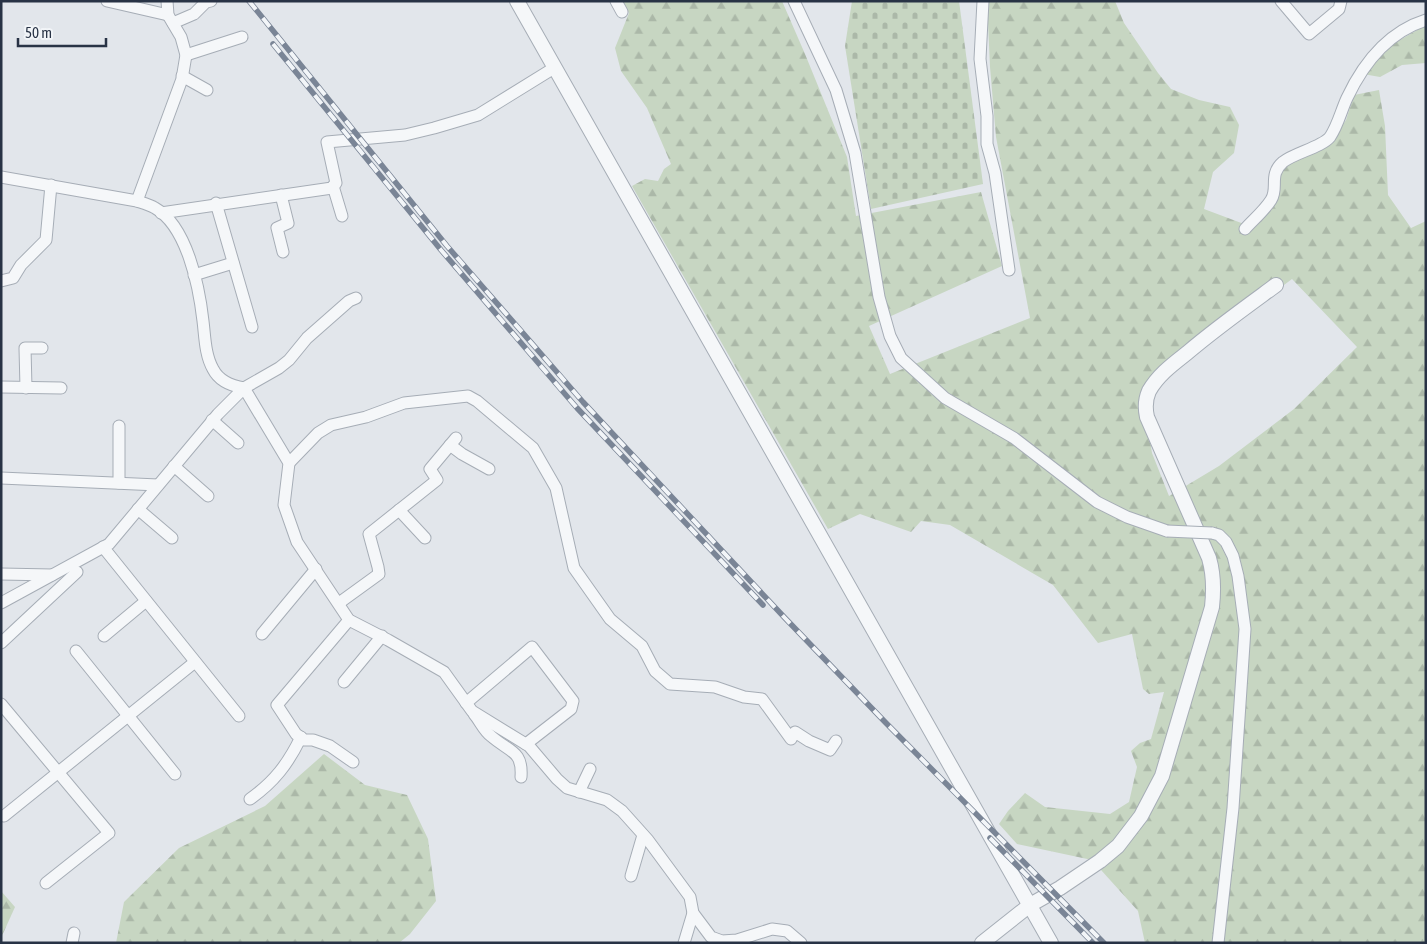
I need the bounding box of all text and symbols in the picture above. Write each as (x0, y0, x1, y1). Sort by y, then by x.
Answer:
scale bar (18, 15, 105, 47)
text: 50 m (25, 24, 52, 41)

